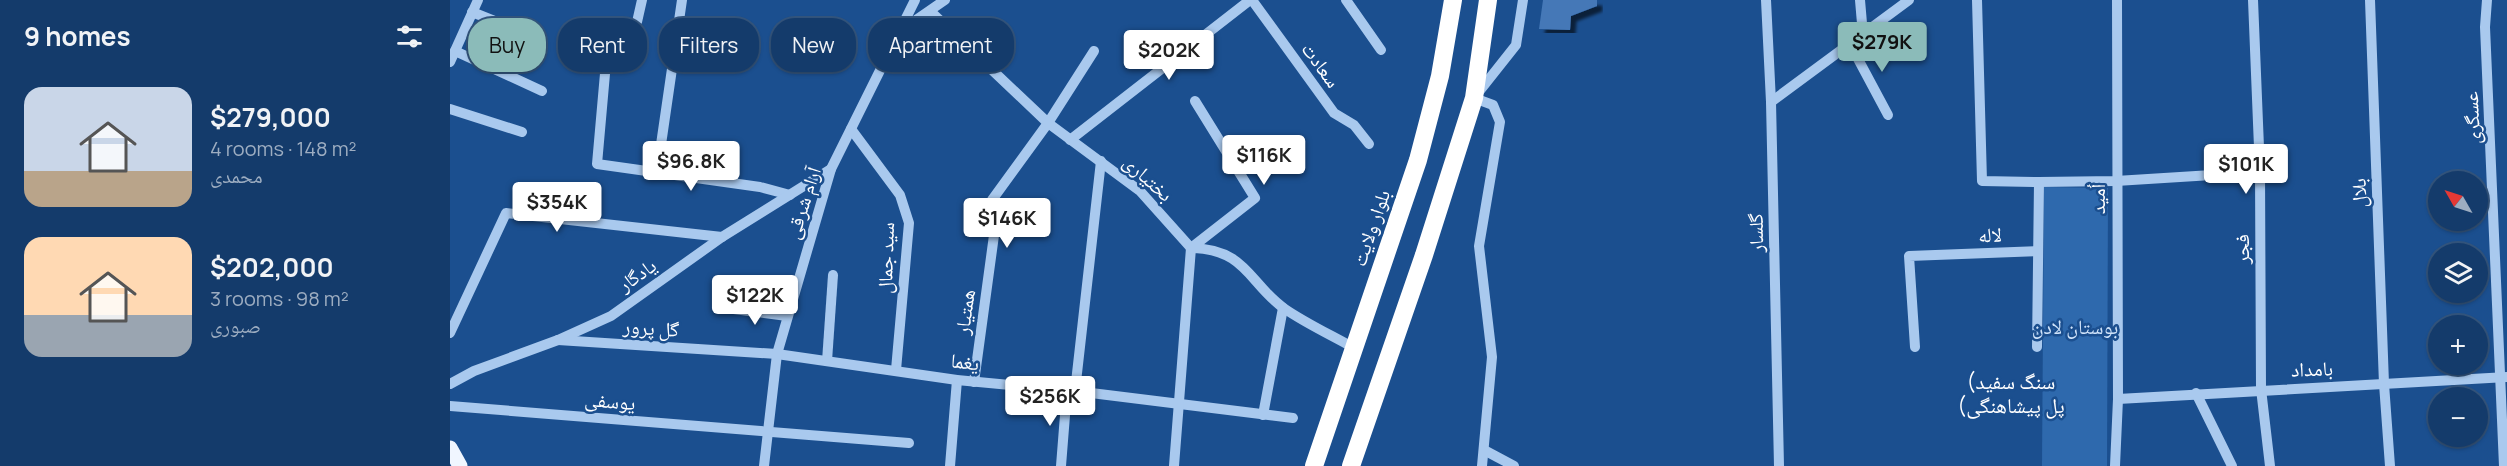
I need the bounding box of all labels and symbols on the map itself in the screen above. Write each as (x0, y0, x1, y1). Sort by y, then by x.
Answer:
pin: $279K (1840, 22, 1924, 73)
pin: $202K (1127, 30, 1211, 81)
street label: سعادت (1296, 36, 1347, 93)
street label: عسگری (2457, 91, 2486, 145)
pin: $116K (1222, 135, 1306, 186)
pin: $96.8K (642, 141, 740, 192)
pin: $101K (2204, 144, 2288, 195)
street label: بختیاری (1118, 148, 1179, 207)
street label: آرام شرقی (778, 162, 828, 243)
north arrow (2428, 171, 2488, 231)
street label: بلال (2344, 178, 2373, 208)
pin: $354K (515, 182, 599, 233)
street label: اُمید (2084, 184, 2111, 214)
street label: بلوار ولایت (1345, 186, 1396, 270)
pin: $146K (965, 198, 1049, 249)
street label: گلسار (1742, 213, 1769, 254)
street label: لاله (1978, 221, 2002, 248)
street label: سید جمال (871, 222, 900, 294)
street label: فجر (2228, 234, 2255, 265)
street label: یادگار (611, 252, 661, 298)
pin: $122K (713, 275, 797, 326)
street label: همتیار (948, 287, 981, 337)
street label: گل پرور (621, 312, 680, 343)
park label: بوستان لادن (2032, 313, 2118, 340)
street label: یغما (949, 346, 981, 377)
street label: بامداد (2290, 354, 2334, 383)
district label: (سنگ سفید (پل پیشاهنگی (1957, 367, 2065, 419)
pin: $256K (1008, 376, 1092, 427)
street label: یوسفی (584, 385, 637, 416)

